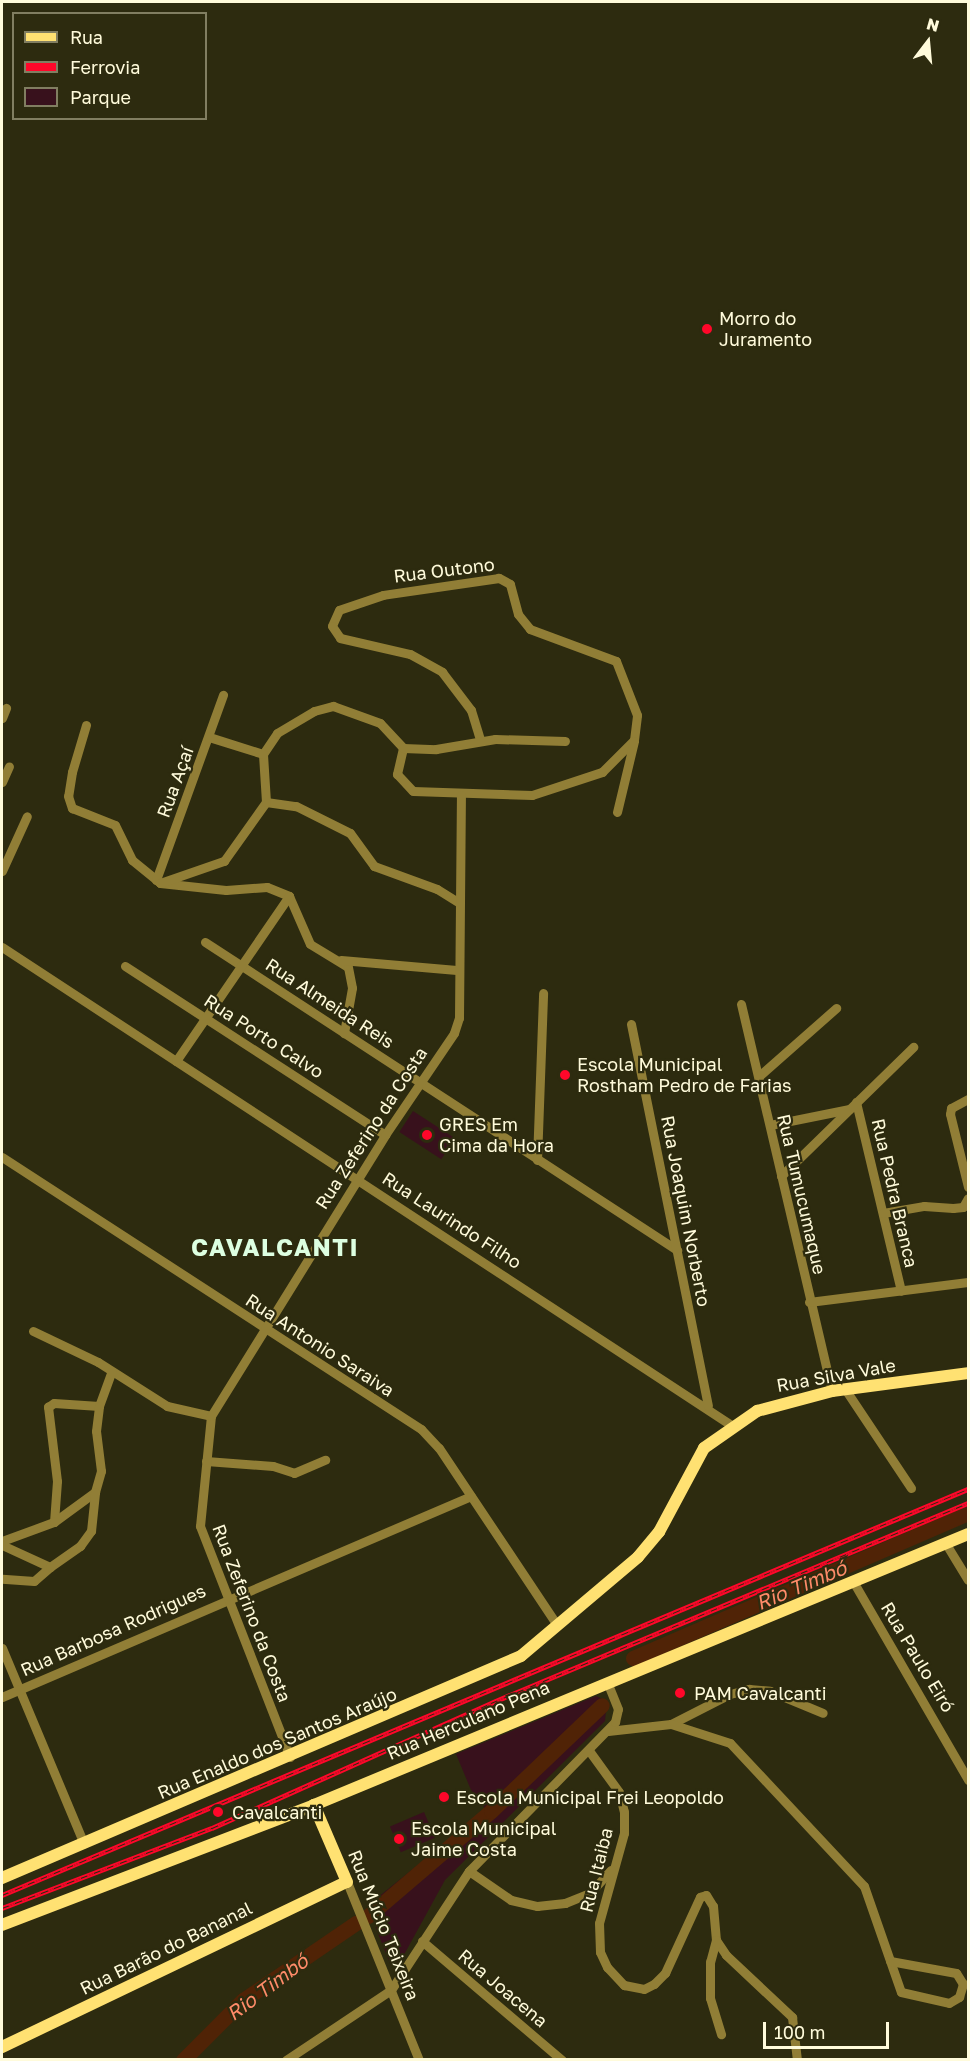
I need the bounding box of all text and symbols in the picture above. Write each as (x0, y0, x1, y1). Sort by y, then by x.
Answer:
legend (12, 12, 207, 120)
north arrow (898, 12, 958, 72)
text: N (924, 13, 942, 36)
text: Rua (70, 26, 103, 48)
text: Ferrovia (70, 56, 140, 78)
text: Parque (70, 86, 131, 108)
place label: Morro do Juramento (719, 308, 812, 350)
marker: Morro do Juramento (700, 322, 714, 336)
street label: Rua Outono (392, 553, 496, 587)
street label: Rua Açaí (152, 743, 198, 821)
street label: Rua Almeida Reis (262, 953, 398, 1053)
street label: Rua Porto Calvo (200, 989, 328, 1083)
street label: Rua Zeferino da Costa (311, 1043, 431, 1213)
place label: Escola Municipal Rostham Pedro de Farias (577, 1054, 792, 1096)
marker: Escola Municipal Rostham Pedro de Farias (558, 1068, 572, 1082)
street label: Rua Tumucumaque (773, 1112, 831, 1276)
place label: GRES Em Cima da Hora (439, 1114, 554, 1156)
street label: Rua Joaquim Norberto (657, 1114, 715, 1308)
street label: Rua Pedra Branca (867, 1116, 923, 1270)
marker: GRES Em Cima da Hora (420, 1128, 434, 1142)
street label: Rua Laurindo Filho (378, 1167, 526, 1273)
district label: CAVALCANTI (191, 1233, 359, 1261)
street label: Rua Antonio Saraiva (242, 1289, 398, 1401)
street label: Rua Silva Vale (775, 1354, 897, 1396)
street label: Rua Zeferino da Costa (208, 1521, 296, 1705)
water label: Rio Timbó (752, 1555, 850, 1615)
street label: Rua Barbosa Rodrigues (17, 1579, 209, 1681)
street label: Rua Paulo Eiró (877, 1598, 959, 1716)
street label: Rua Herculano Pena (383, 1676, 553, 1764)
place label: PAM Cavalcanti (694, 1682, 827, 1704)
street label: Rua Enaldo dos Santos Araújo (154, 1683, 400, 1803)
marker: PAM Cavalcanti (671, 1684, 689, 1702)
place label: Escola Municipal Frei Leopoldo (456, 1786, 724, 1808)
marker: Escola Municipal Frei Leopoldo (437, 1790, 451, 1804)
place label: Cavalcanti (232, 1801, 322, 1823)
marker: Cavalcanti (209, 1803, 227, 1821)
place label: Escola Municipal Jaime Costa (411, 1818, 556, 1860)
street label: Rua Itaiba (575, 1825, 617, 1915)
marker: Escola Municipal Jaime Costa (392, 1832, 406, 1846)
street label: Rua Múcio Teixeira (344, 1847, 424, 2003)
street label: Rua Barão do Bananal (76, 1897, 256, 1999)
street label: Rua Joacena (454, 1944, 552, 2032)
water label: Rio Timbó (222, 1949, 312, 2025)
scale bar (766, 2010, 892, 2048)
text: 100 m (774, 2021, 825, 2043)

